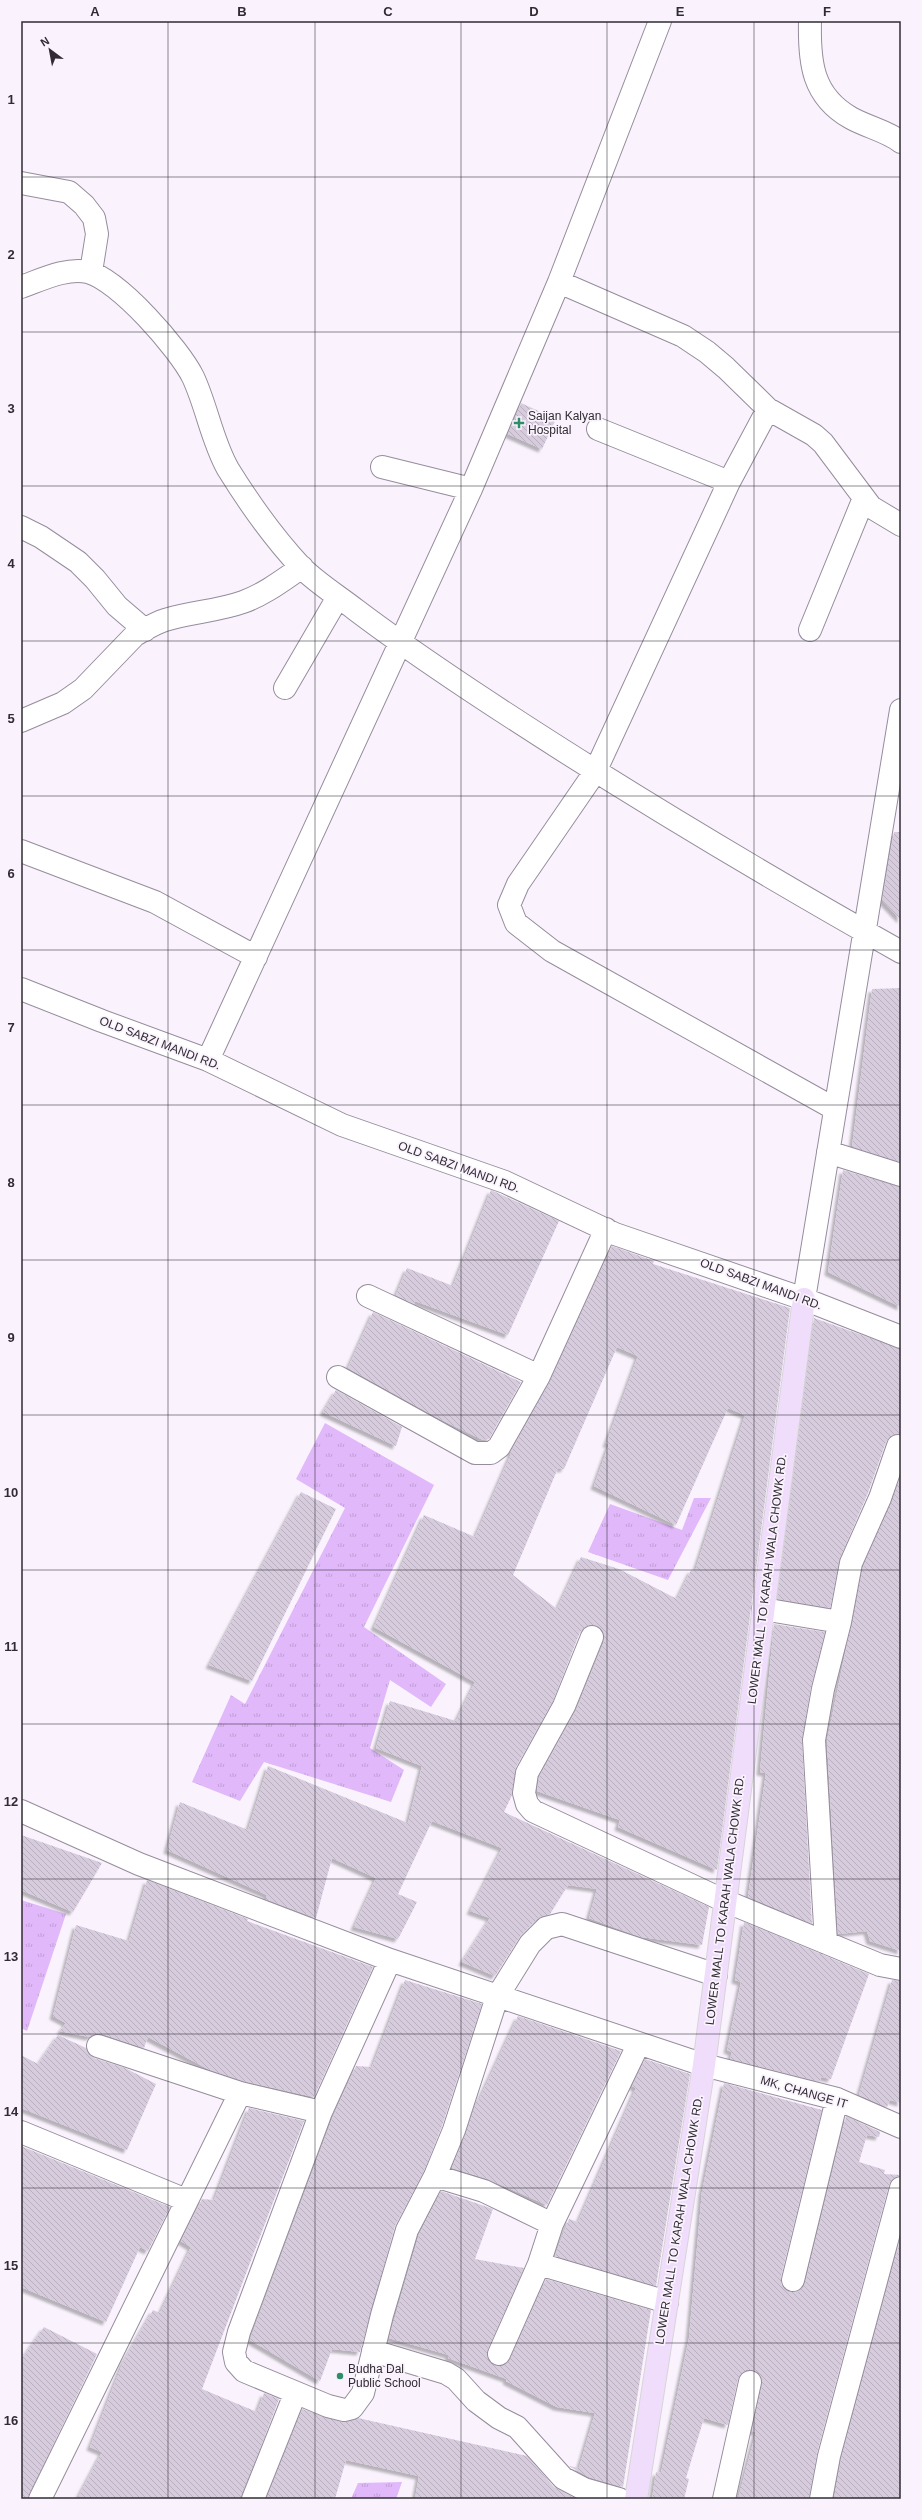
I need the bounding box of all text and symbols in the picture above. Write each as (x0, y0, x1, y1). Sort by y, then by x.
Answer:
text: A (90, 4, 100, 19)
text: B (237, 4, 247, 19)
text: C (383, 4, 393, 19)
text: D (529, 4, 539, 19)
text: E (676, 4, 685, 19)
text: F (823, 4, 831, 19)
north arrow (30, 30, 70, 70)
text: N (38, 34, 51, 49)
text: 1 (7, 92, 15, 107)
text: 2 (7, 247, 15, 262)
text: 3 (7, 401, 15, 416)
place label: Saijan Kalyan Hospital (528, 409, 601, 437)
marker: Saijan Kalyan Hospital (513, 417, 525, 429)
text: 4 (7, 556, 15, 571)
text: 5 (7, 711, 15, 726)
text: 6 (7, 866, 15, 881)
street label: OLD SABZI MANDI RD. (97, 1013, 223, 1073)
text: 7 (7, 1020, 15, 1035)
street label: OLD SABZI MANDI RD. (396, 1138, 522, 1196)
text: 8 (7, 1175, 15, 1190)
street label: OLD SABZI MANDI RD. (698, 1255, 824, 1313)
text: 9 (7, 1330, 15, 1345)
street label: LOWER MALL TO KARAH WALA CHOWK RD. (745, 1453, 789, 1705)
text: 10 (4, 1485, 18, 1500)
text: 11 (4, 1639, 18, 1654)
street label: LOWER MALL TO KARAH WALA CHOWK RD. (703, 1774, 747, 2026)
text: 12 (4, 1794, 18, 1809)
text: 13 (4, 1949, 18, 1964)
street label: MK, CHANGE IT (759, 2073, 850, 2111)
street label: LOWER MALL TO KARAH WALA CHOWK RD. (652, 2094, 706, 2346)
text: 14 (4, 2104, 19, 2119)
text: 15 (4, 2258, 18, 2273)
place label: Budha Dal Public School (348, 2362, 421, 2390)
marker: Budha Dal Public School (335, 2371, 345, 2381)
text: 16 (4, 2413, 18, 2428)

